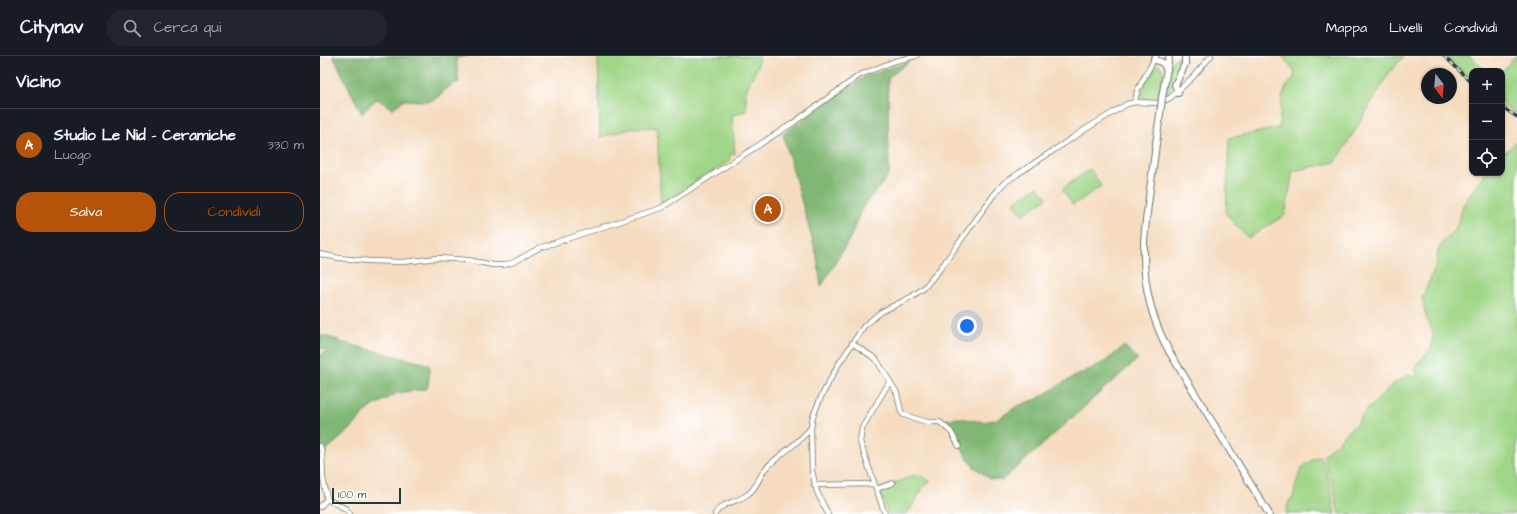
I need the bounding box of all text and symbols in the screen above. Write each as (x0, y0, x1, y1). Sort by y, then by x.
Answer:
search box (107, 10, 387, 46)
text: Citynav (20, 14, 83, 41)
icon: search (121, 17, 143, 39)
text: Cerca qui (153, 17, 221, 38)
text: Mappa (1326, 18, 1367, 38)
text: Livelli (1389, 18, 1422, 38)
text: Condividi (1444, 18, 1497, 38)
north arrow (1421, 68, 1457, 104)
map controls (1469, 68, 1505, 176)
button: + (1469, 68, 1505, 104)
text: Vicino (16, 70, 61, 94)
button: − (1469, 104, 1505, 140)
text: Studio Le Nid - Ceramiche (54, 125, 236, 146)
text: A (25, 136, 33, 154)
text: 330 m (267, 136, 304, 154)
button: locate (1469, 140, 1505, 176)
text: Luogo (54, 146, 91, 164)
button: Salva (16, 192, 156, 232)
button: Condividi (164, 192, 304, 232)
pin: A (755, 194, 781, 224)
your location (957, 316, 977, 336)
scale bar (332, 486, 401, 505)
text: 100 m (338, 487, 366, 502)

